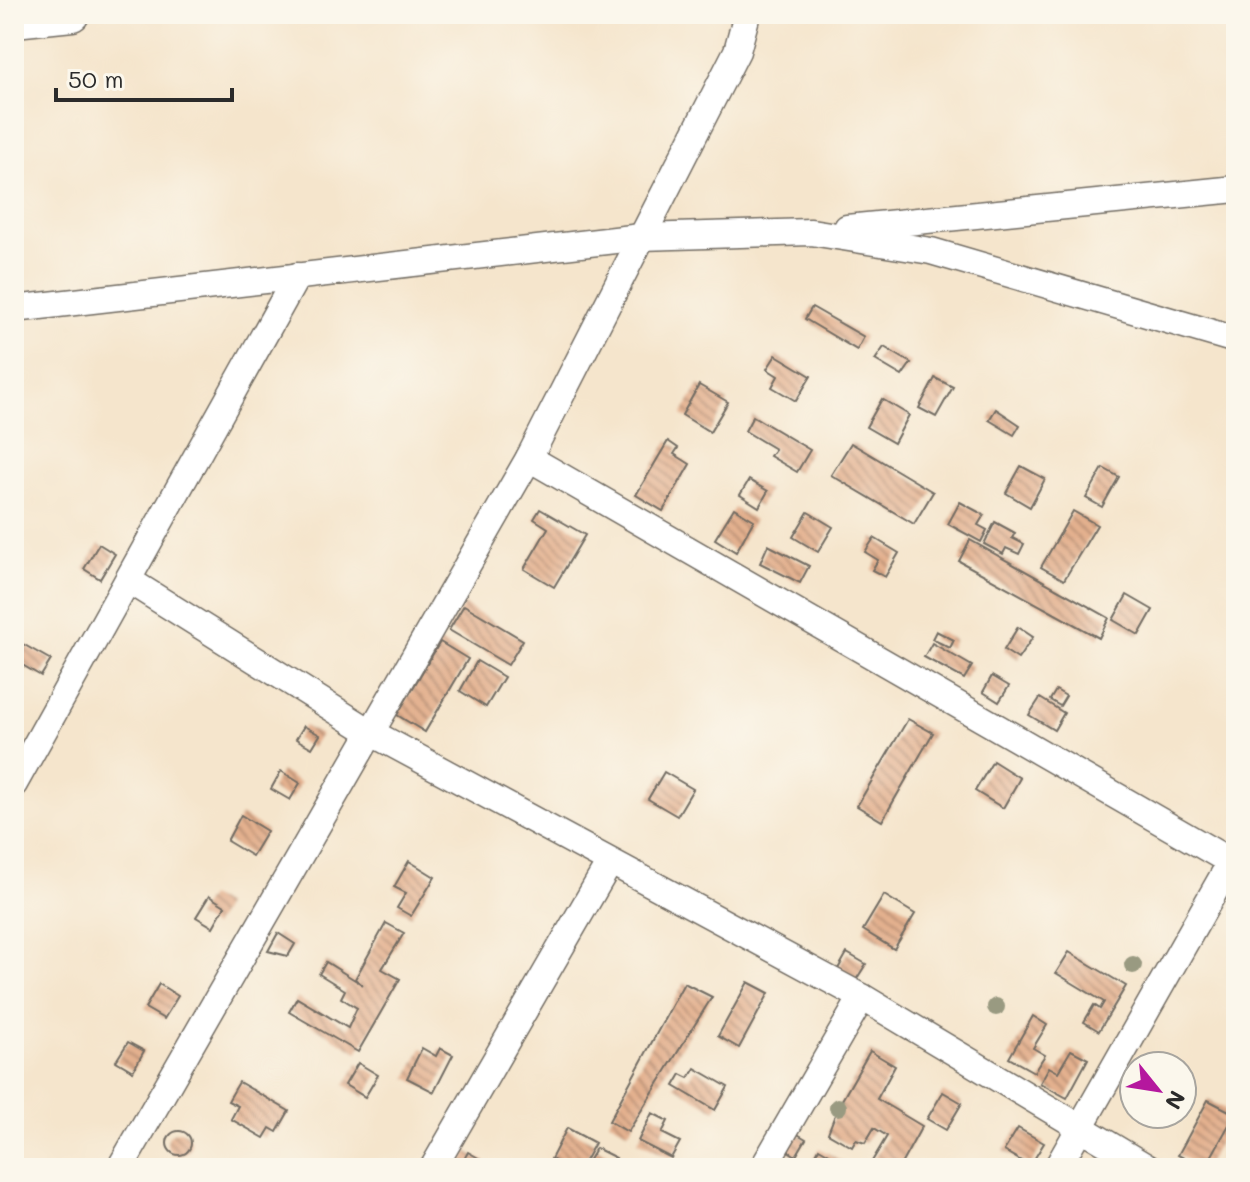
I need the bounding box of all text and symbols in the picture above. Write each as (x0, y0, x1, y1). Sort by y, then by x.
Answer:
scale bar (56, 52, 232, 102)
text: 50 m (68, 63, 124, 94)
north arrow (1118, 1050, 1198, 1130)
text: N (1159, 1086, 1192, 1115)

